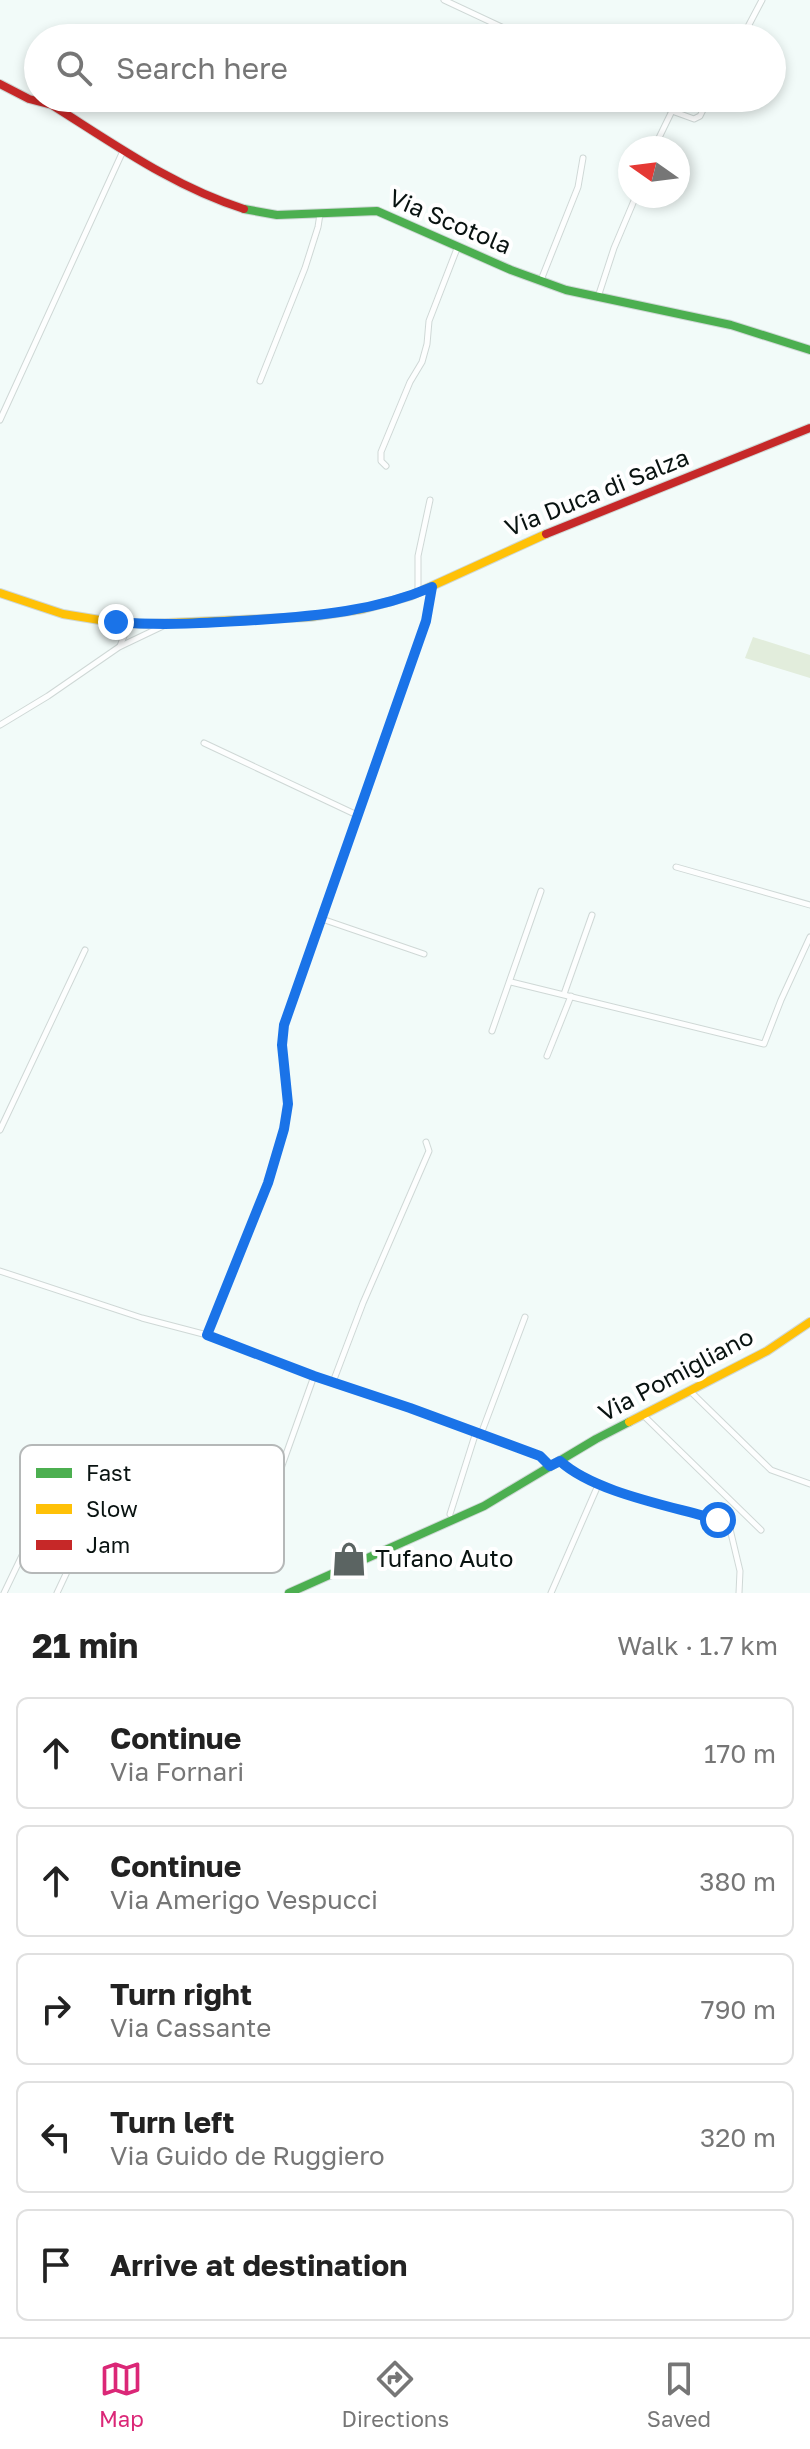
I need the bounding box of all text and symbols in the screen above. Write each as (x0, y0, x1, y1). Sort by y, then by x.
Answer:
search box (24, 24, 786, 112)
icon: search (52, 46, 96, 90)
text: Search here (116, 50, 288, 86)
north arrow (618, 136, 690, 208)
street label: Via Scotola (385, 182, 516, 259)
street label: Via Duca di Salza (500, 441, 693, 542)
route end (98, 604, 134, 640)
street label: Via Pomigliano (593, 1321, 758, 1427)
legend (20, 1445, 284, 1573)
text: Fast (86, 1459, 132, 1486)
text: Slow (86, 1495, 138, 1522)
route start (700, 1502, 736, 1538)
text: Jam (86, 1531, 130, 1558)
shop icon: Tufano Auto (330, 1540, 368, 1578)
place label: Tufano Auto (375, 1543, 513, 1572)
text: 21 min (32, 1625, 138, 1665)
text: Walk · 1.7 km (617, 1630, 778, 1661)
text: Continue (110, 1720, 241, 1756)
icon: ahead (34, 1731, 78, 1775)
text: 170 m (704, 1738, 776, 1769)
text: Via Fornari (110, 1756, 244, 1787)
text: Continue (110, 1848, 241, 1884)
icon: ahead (34, 1859, 78, 1903)
text: 380 m (699, 1866, 776, 1897)
text: Via Amerigo Vespucci (110, 1884, 378, 1915)
text: Turn right (110, 1976, 252, 2012)
icon: right (34, 1987, 78, 2031)
text: 790 m (701, 1994, 776, 2025)
text: Via Cassante (110, 2012, 271, 2043)
text: Turn left (110, 2104, 235, 2140)
icon: left (34, 2115, 78, 2159)
text: 320 m (700, 2122, 776, 2153)
text: Via Guido de Ruggiero (110, 2140, 385, 2171)
icon: arrive (34, 2243, 78, 2287)
text: Arrive at destination (110, 2247, 407, 2283)
tab: Map (99, 2357, 144, 2432)
tab: Directions (342, 2357, 449, 2432)
tab: Saved (647, 2357, 711, 2432)

